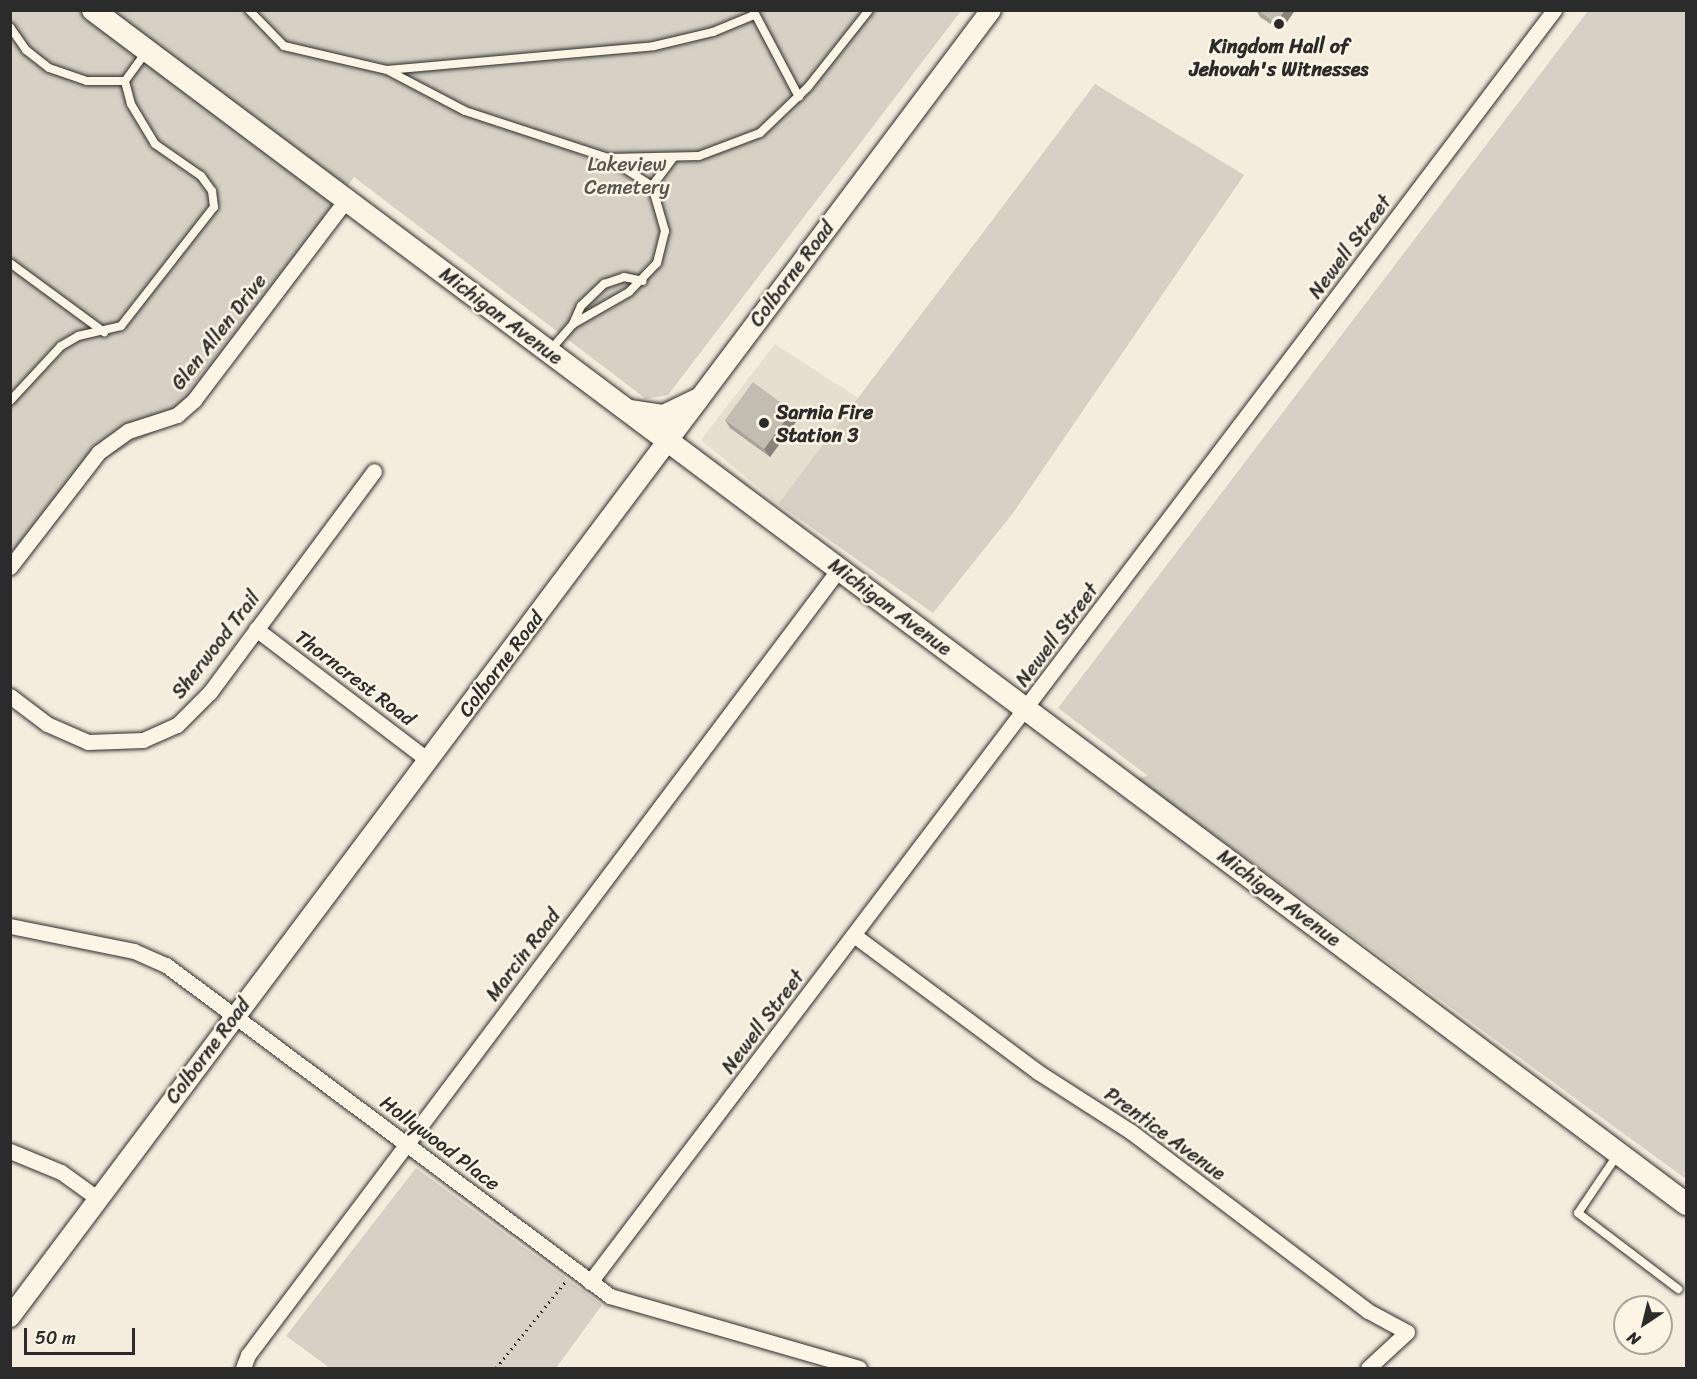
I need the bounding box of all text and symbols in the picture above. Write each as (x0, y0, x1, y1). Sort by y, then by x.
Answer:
marker: Kingdom Hall of Jehovah's Witnesses (1272, 17, 1286, 31)
place label: Kingdom Hall of Jehovah's Witnesses (1190, 34, 1368, 81)
park label: Lakeview Cemetery (584, 153, 670, 200)
street label: Newell Street (1303, 191, 1397, 303)
street label: Colborne Road (745, 217, 839, 331)
street label: Michigan Avenue (435, 262, 567, 370)
street label: Glen Allen Drive (166, 269, 272, 395)
place label: Sarnia Fire Station 3 (776, 400, 873, 447)
marker: Sarnia Fire Station 3 (757, 416, 771, 430)
street label: Michigan Avenue (824, 553, 956, 661)
street label: Newell Street (1010, 579, 1104, 691)
street label: Sherwood Trail (167, 586, 265, 704)
street label: Colborne Road (454, 607, 548, 721)
street label: Thorncrest Road (290, 625, 420, 731)
street label: Michigan Avenue (1213, 844, 1345, 952)
street label: Marcin Road (481, 904, 565, 1006)
street label: Newell Street (716, 966, 810, 1078)
street label: Colborne Road (161, 994, 255, 1108)
street label: Prentice Avenue (1100, 1082, 1230, 1186)
street label: Hollywood Place (375, 1090, 505, 1196)
north arrow (1613, 1295, 1673, 1355)
scale bar (27, 1316, 138, 1354)
text: 50 m (35, 1322, 76, 1354)
text: N (1621, 1323, 1646, 1354)

